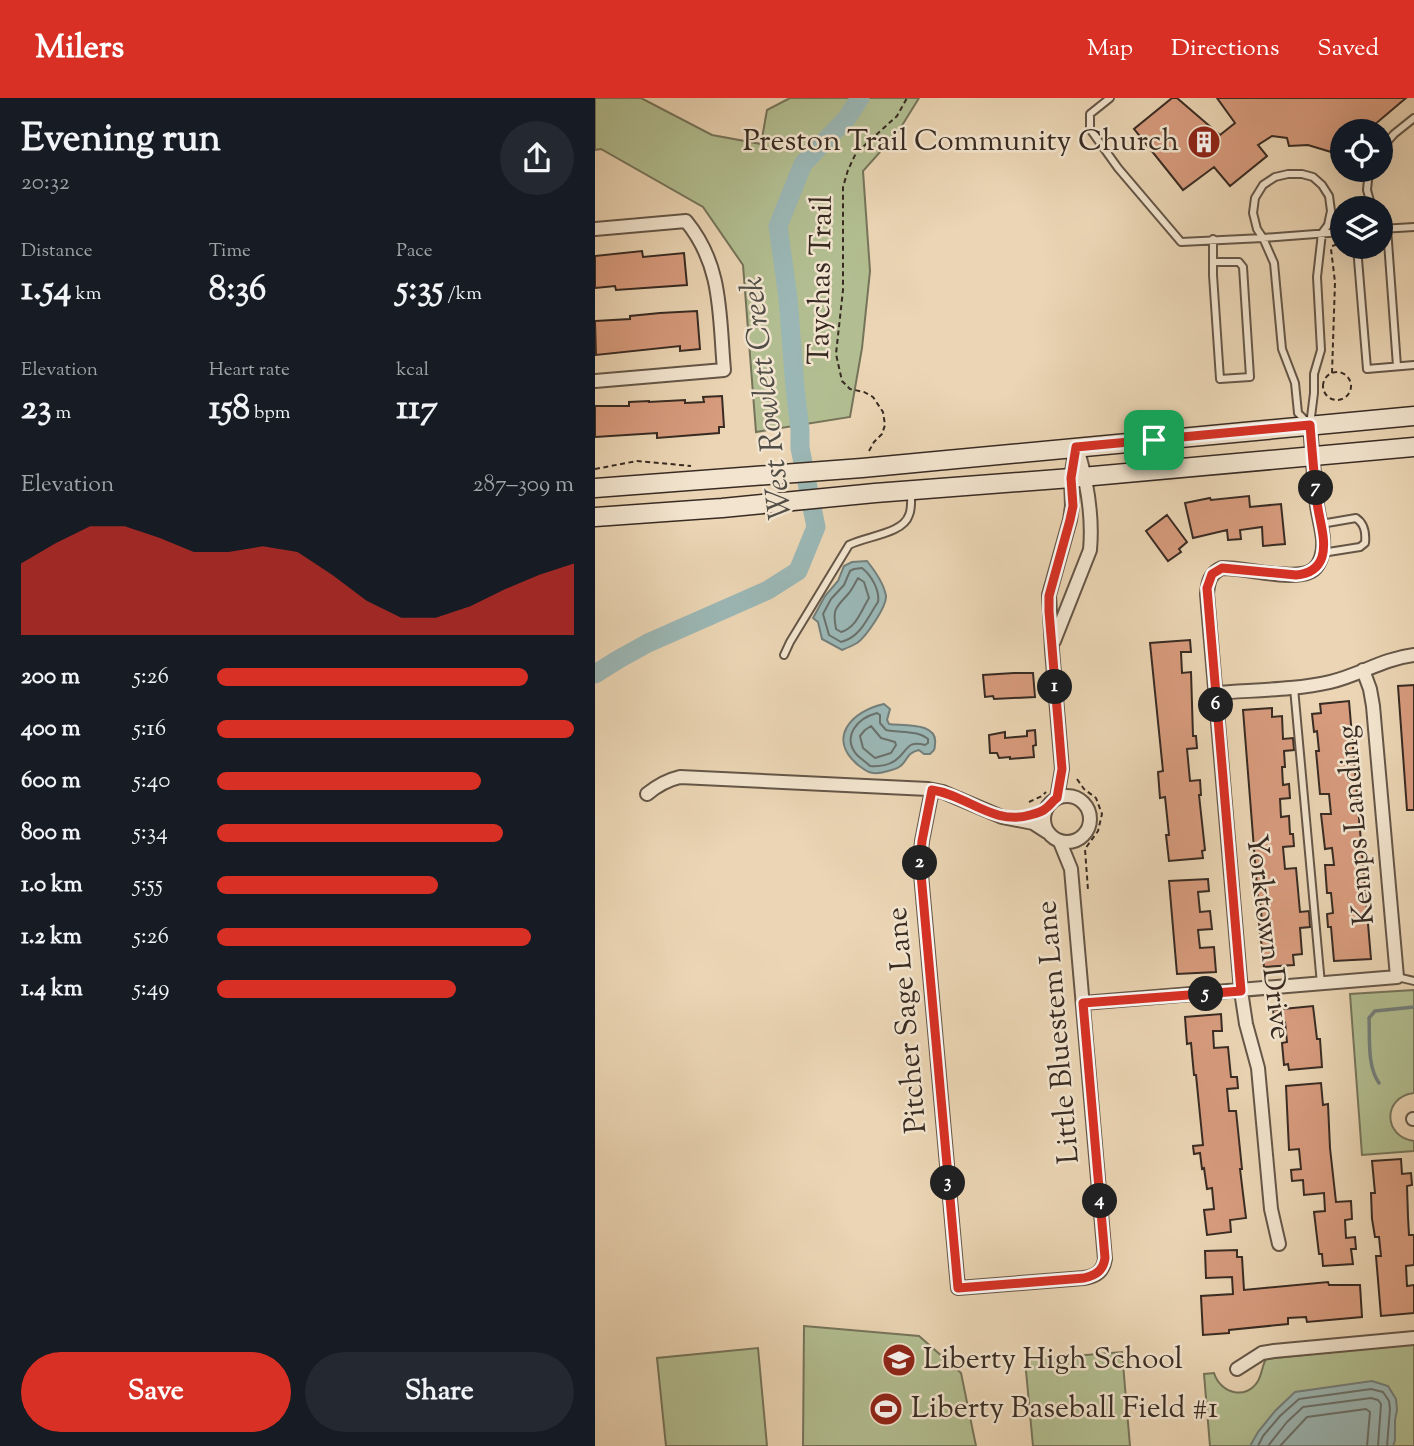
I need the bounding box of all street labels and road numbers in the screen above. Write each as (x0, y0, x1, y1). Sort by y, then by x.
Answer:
street label: Taychas Trail (799, 195, 845, 365)
street label: Kemps Landing (1327, 723, 1387, 927)
street label: Yorktown Drive (1233, 832, 1301, 1042)
street label: Little Bluestem Lane (1026, 899, 1092, 1165)
street label: Pitcher Sage Lane (877, 905, 939, 1135)

